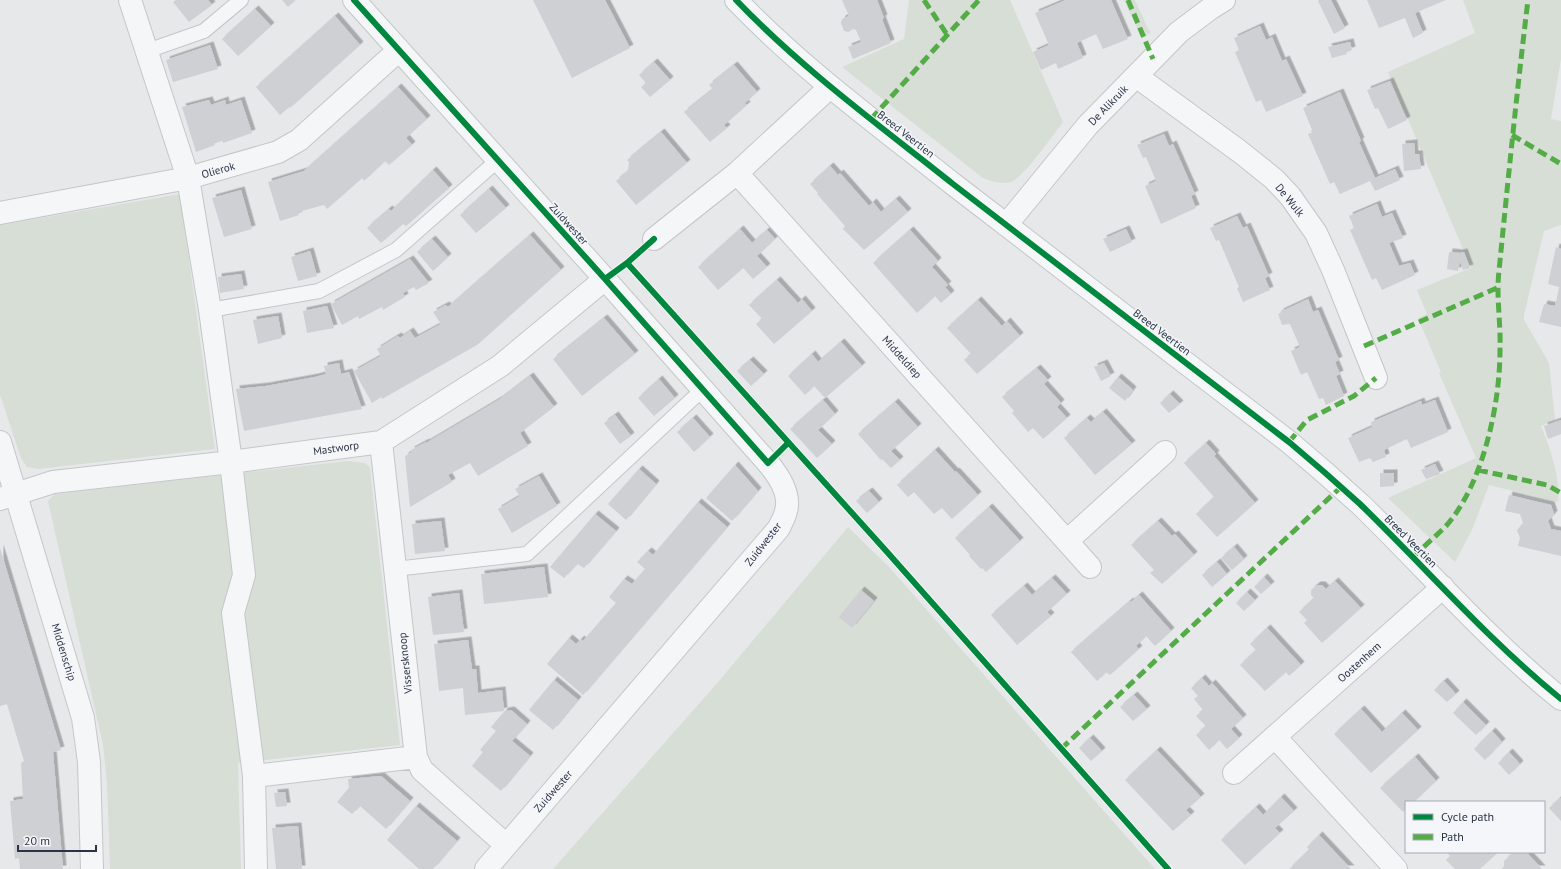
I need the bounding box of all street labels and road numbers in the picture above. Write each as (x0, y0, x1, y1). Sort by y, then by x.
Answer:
street label: De Alikruik (1085, 81, 1131, 128)
street label: Breed Veertien (875, 107, 937, 161)
street label: Olierok (200, 158, 237, 181)
street label: De Wulk (1272, 181, 1308, 220)
street label: Zuidwester (547, 200, 592, 248)
street label: Breed Veertien (1130, 306, 1194, 358)
street label: Middeldiep (879, 333, 925, 381)
street label: Mastworp (312, 438, 360, 458)
street label: Breed Veertien (1382, 512, 1440, 570)
street label: Zuidwester (742, 519, 785, 569)
street label: Middenschip (49, 621, 79, 683)
street label: Vissersknoop (395, 632, 415, 695)
street label: Oostenhem (1334, 639, 1384, 685)
street label: Zuidwester (531, 767, 575, 815)

